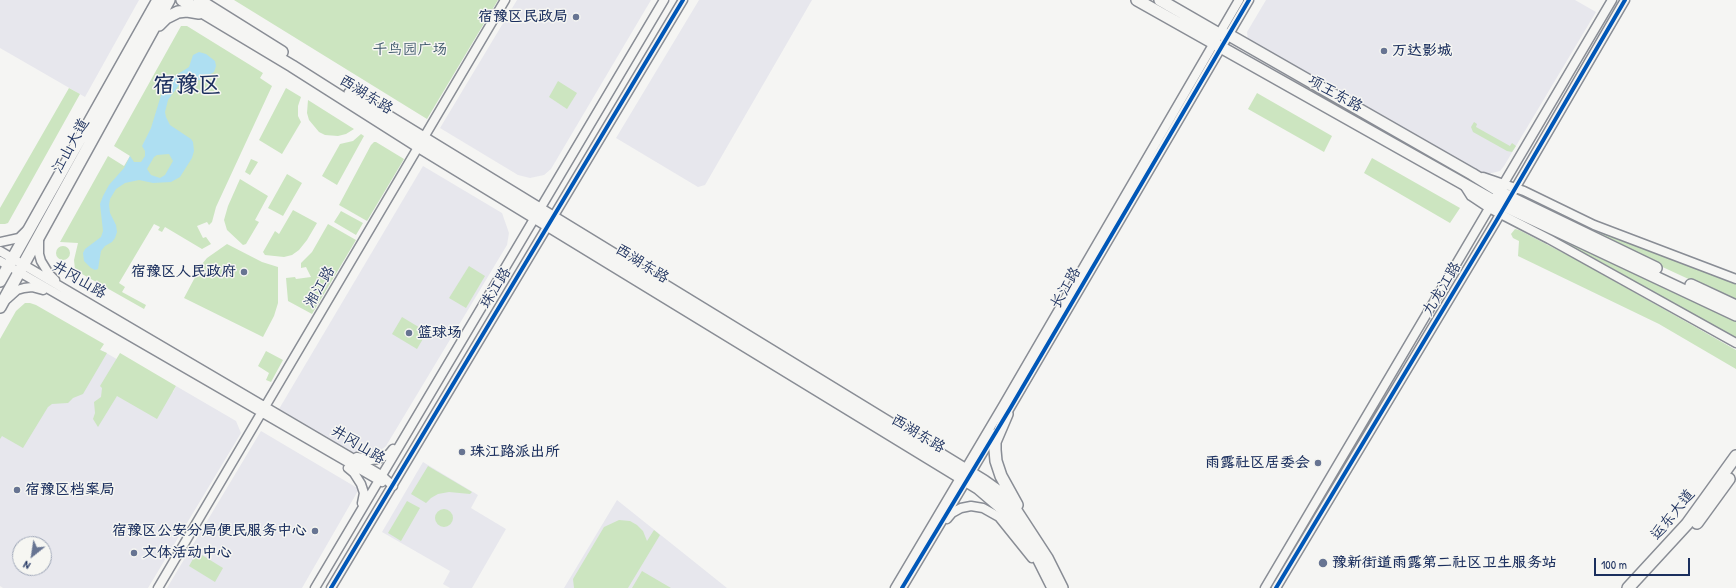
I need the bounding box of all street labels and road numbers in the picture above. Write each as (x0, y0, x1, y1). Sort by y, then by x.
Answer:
street label: 西湖东路 (336, 71, 396, 119)
street label: 项王东路 (1304, 72, 1366, 116)
street label: 江山大道 (49, 115, 93, 177)
street label: 西湖东路 (612, 240, 672, 288)
street label: 井冈山路 (49, 257, 109, 303)
street label: 九龙江路 (1419, 259, 1465, 319)
street label: 湘江路 (301, 263, 339, 311)
street label: 珠江路 (477, 264, 515, 312)
street label: 长江路 (1047, 264, 1085, 312)
street label: 西湖东路 (888, 411, 948, 457)
street label: 井冈山路 (328, 422, 388, 468)
street label: 运东大道 (1647, 486, 1699, 544)

